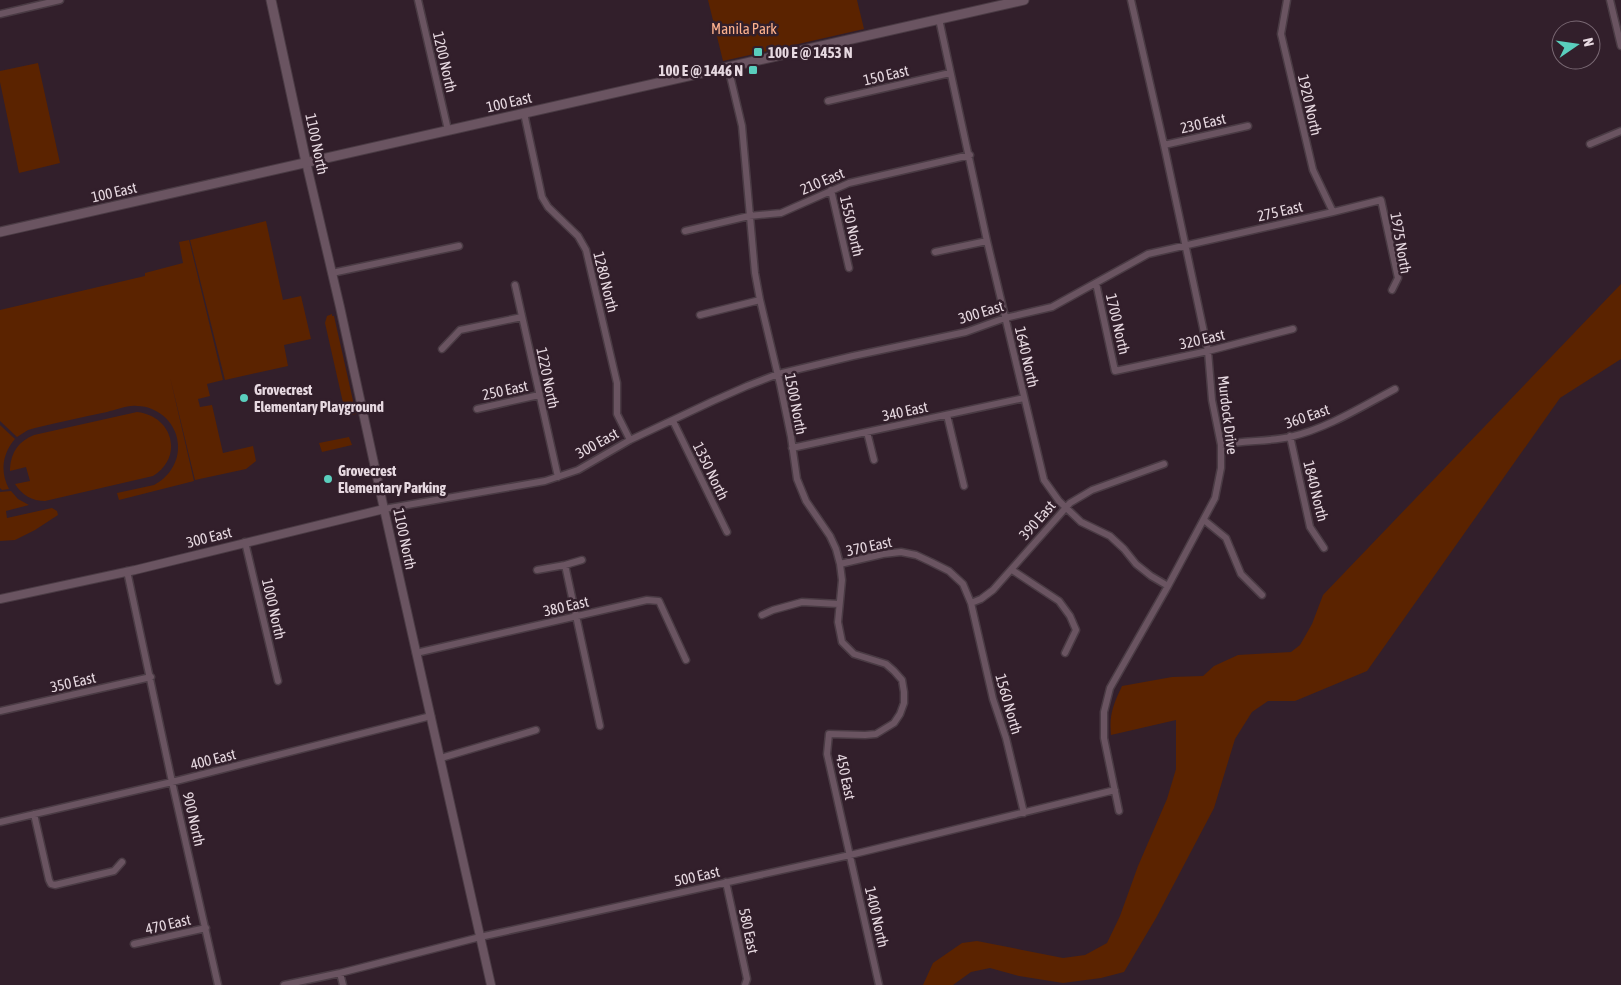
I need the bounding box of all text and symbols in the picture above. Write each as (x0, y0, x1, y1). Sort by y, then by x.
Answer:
park label: Manila Park (711, 20, 777, 37)
north arrow (1551, 20, 1601, 70)
street label: 1200 North (430, 30, 460, 94)
text: N (1580, 36, 1597, 48)
place label: 100 E @ 1453 N (768, 44, 853, 61)
marker: 100 E @ 1453 N (752, 46, 764, 58)
place label: 100 E @ 1446 N (658, 62, 743, 79)
street label: 150 East (862, 62, 910, 88)
marker: 100 E @ 1446 N (747, 64, 759, 76)
street label: 1920 North (1295, 73, 1325, 137)
street label: 100 East (485, 89, 533, 115)
street label: 230 East (1179, 110, 1227, 136)
street label: 1100 North (302, 112, 332, 176)
street label: 210 East (797, 164, 847, 198)
street label: 100 East (90, 179, 138, 205)
street label: 1550 North (837, 194, 867, 258)
street label: 275 East (1256, 198, 1304, 224)
street label: 1975 North (1387, 211, 1415, 275)
street label: 1280 North (590, 250, 622, 314)
street label: 1700 North (1103, 292, 1133, 356)
street label: 300 East (956, 297, 1006, 327)
street label: 1640 North (1012, 325, 1042, 389)
street label: 320 East (1178, 326, 1226, 352)
street label: 1220 North (533, 346, 563, 410)
street label: 1500 North (782, 372, 810, 436)
street label: Murdock Drive (1215, 375, 1241, 456)
street label: 250 East (481, 377, 529, 403)
place label: Grovecrest Elementary Playground (254, 381, 384, 415)
marker: Grovecrest Elementary Playground (238, 392, 250, 404)
street label: 340 East (881, 398, 929, 424)
street label: 360 East (1282, 400, 1332, 432)
street label: 300 East (573, 424, 621, 462)
street label: 1350 North (690, 439, 732, 503)
street label: 1840 North (1300, 459, 1332, 523)
place label: Grovecrest Elementary Parking (338, 462, 447, 496)
marker: Grovecrest Elementary Parking (322, 473, 334, 485)
street label: 390 East (1015, 497, 1059, 543)
street label: 1100 North (390, 507, 420, 571)
street label: 300 East (185, 523, 233, 551)
street label: 370 East (845, 533, 893, 559)
street label: 1000 North (259, 577, 289, 641)
street label: 380 East (542, 593, 590, 619)
street label: 350 East (49, 669, 97, 695)
street label: 1560 North (992, 672, 1026, 736)
street label: 400 East (189, 745, 237, 773)
street label: 450 East (833, 753, 859, 801)
street label: 900 North (180, 790, 208, 848)
street label: 500 East (673, 863, 721, 889)
street label: 1400 North (862, 885, 892, 949)
street label: 580 East (736, 907, 762, 955)
street label: 470 East (144, 911, 192, 937)

